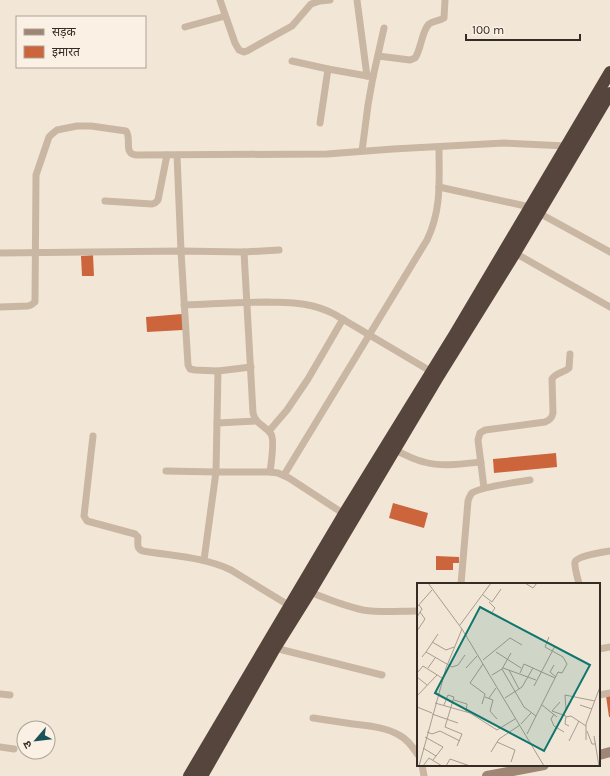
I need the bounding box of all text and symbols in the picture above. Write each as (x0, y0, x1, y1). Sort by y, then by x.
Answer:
legend (16, 16, 146, 68)
scale bar (466, 16, 580, 42)
text: 100 m (472, 23, 504, 37)
text: सड़क (52, 25, 77, 39)
text: इमारत (52, 45, 81, 59)
inset map (417, 583, 600, 766)
north arrow (16, 720, 56, 760)
text: उ (20, 738, 35, 750)

